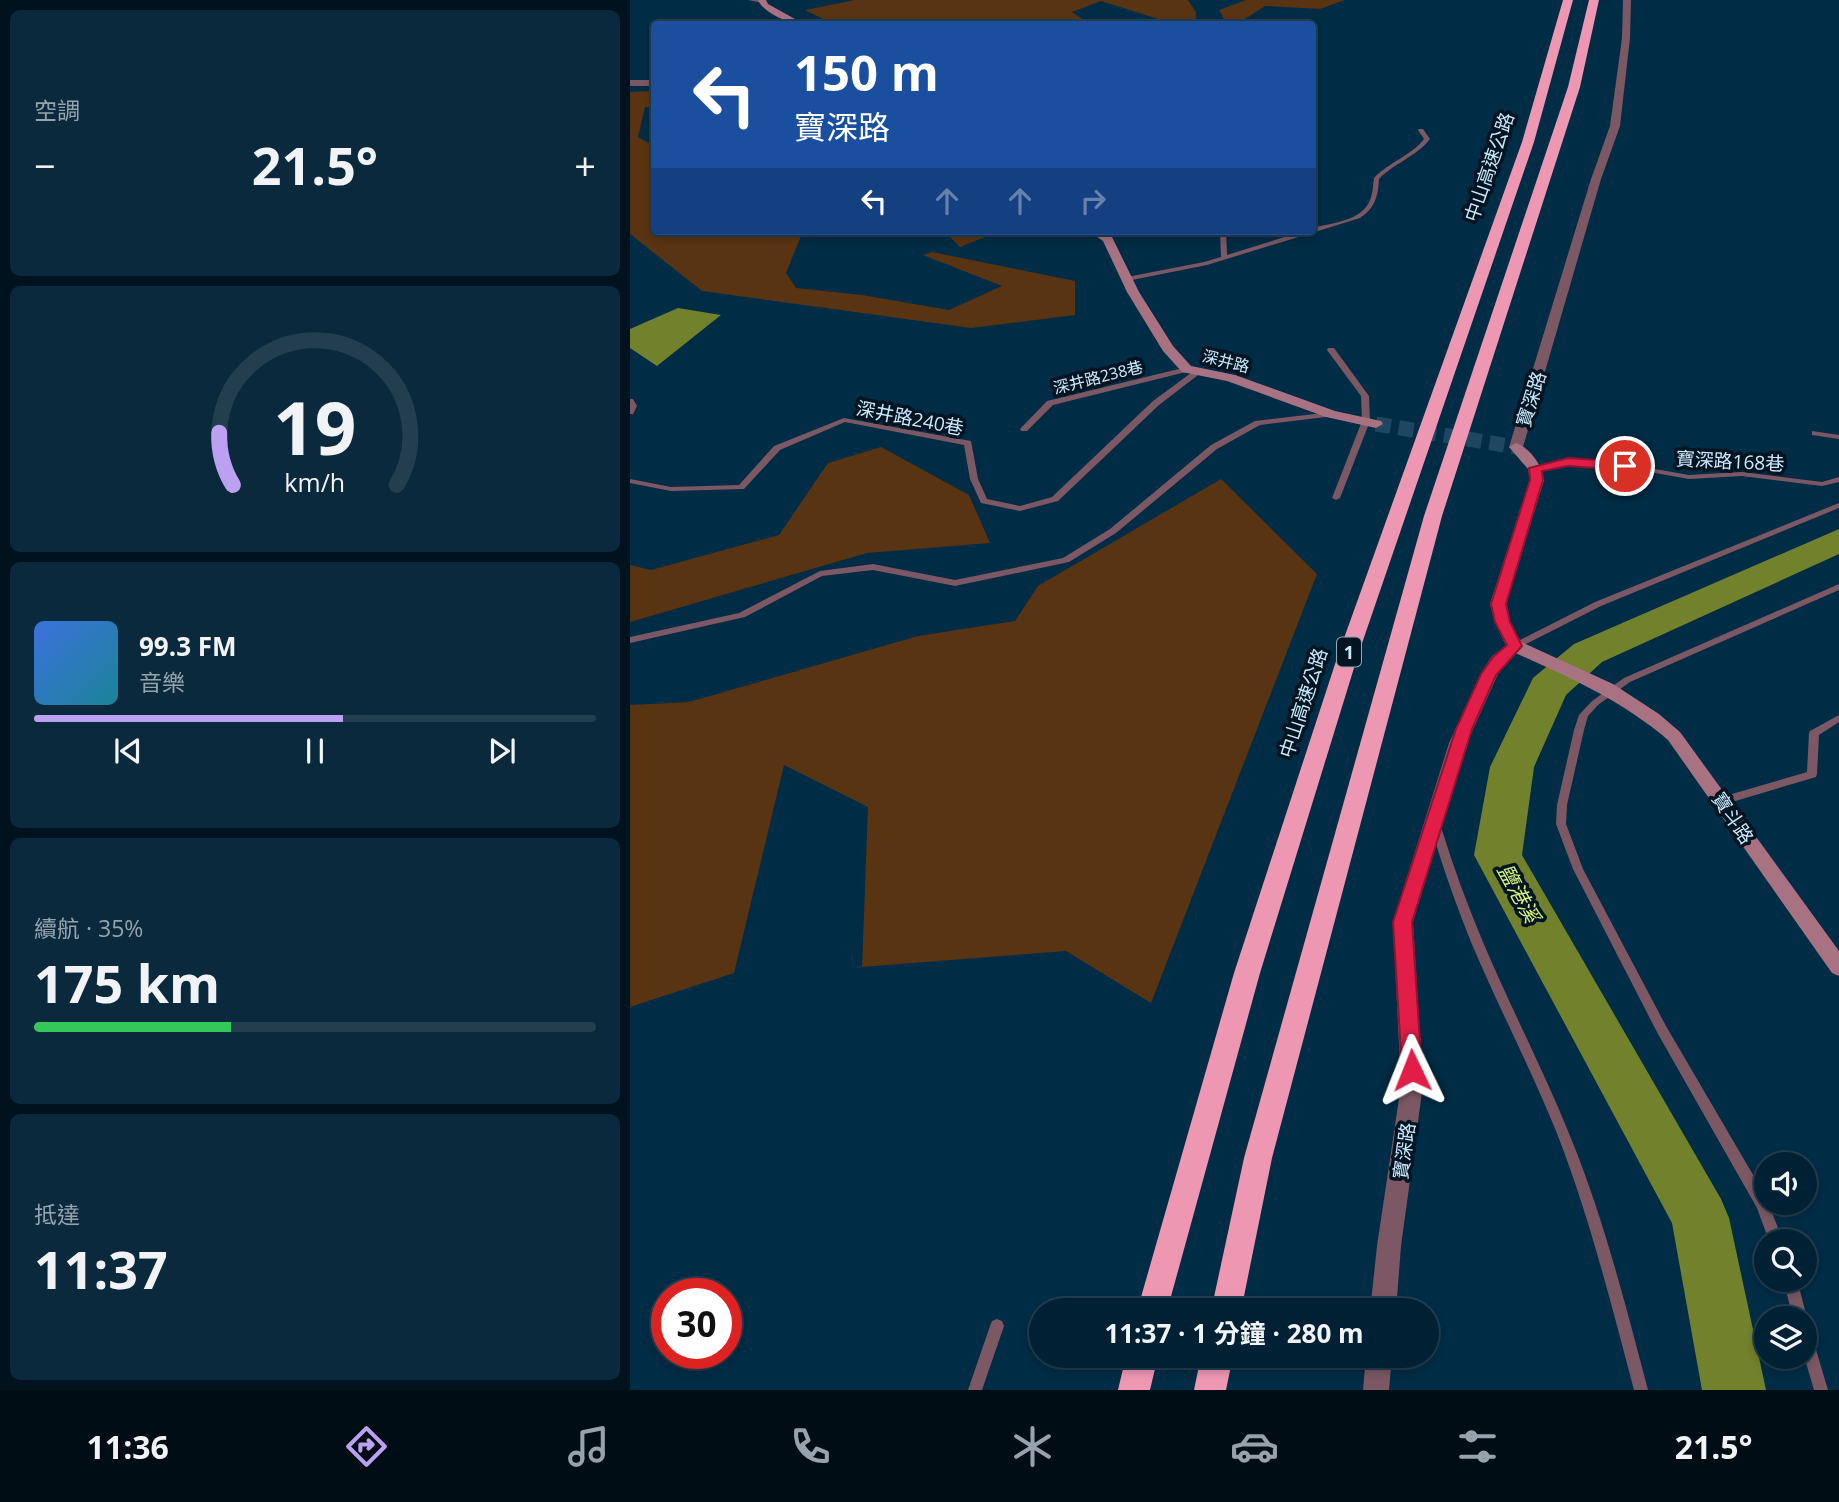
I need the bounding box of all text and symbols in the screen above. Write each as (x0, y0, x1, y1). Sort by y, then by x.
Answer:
text: 150 m (794, 39, 939, 105)
icon: left (679, 49, 770, 140)
text: 空調 (34, 94, 80, 126)
text: 寶深路 (794, 105, 890, 148)
street label: 中山高速公路 (1458, 109, 1520, 225)
text: 21.5° (252, 129, 378, 200)
text: − (34, 139, 56, 191)
text: + (574, 139, 596, 191)
icon: left (855, 182, 893, 220)
icon: ahead (928, 182, 966, 220)
icon: ahead (1001, 182, 1039, 220)
icon: right (1074, 182, 1112, 220)
street label: 深井路 (1200, 345, 1252, 377)
street label: 深井路238巷 (1051, 355, 1145, 399)
street label: 寶深路 (1510, 368, 1552, 430)
text: 19 (273, 377, 357, 476)
street label: 深井路240巷 (854, 395, 966, 441)
pin (1595, 436, 1655, 496)
street label: 寶深路168巷 (1675, 445, 1785, 477)
icon: arrive (1606, 447, 1644, 485)
text: km/h (285, 465, 345, 499)
text: 99.3 FM (139, 628, 237, 664)
road number: 1 (1337, 638, 1361, 666)
street label: 中山高速公路 (1273, 645, 1333, 761)
text: 音樂 (139, 666, 185, 698)
icon: previous (109, 732, 147, 770)
icon: pause (296, 732, 334, 770)
icon: next (483, 732, 521, 770)
street label: 寶斗路 (1706, 787, 1760, 849)
water label: 鹽港溪 (1491, 859, 1548, 930)
text: 續航 · 35% (34, 912, 143, 944)
text: 175 km (34, 947, 220, 1018)
position arrow (1375, 1033, 1449, 1107)
street label: 寶深路 (1387, 1121, 1421, 1181)
map controls (1754, 1152, 1817, 1369)
button: sound (1754, 1152, 1817, 1215)
text: 抵達 (34, 1198, 80, 1230)
button: search (1754, 1229, 1817, 1292)
text: 11:37 (34, 1233, 168, 1304)
speed limit sign: 30 (651, 1278, 742, 1369)
button: layers (1754, 1306, 1817, 1369)
text: 11:37 · 1 分鐘 · 280 m (1104, 1315, 1364, 1351)
icon: directions (342, 1422, 391, 1471)
icon: music (564, 1422, 613, 1471)
icon: phone (786, 1422, 835, 1471)
icon: climate (1008, 1422, 1057, 1471)
icon: car (1230, 1422, 1279, 1471)
icon: filters (1453, 1422, 1502, 1471)
text: 11:36 (87, 1425, 169, 1468)
text: 21.5° (1675, 1425, 1752, 1468)

